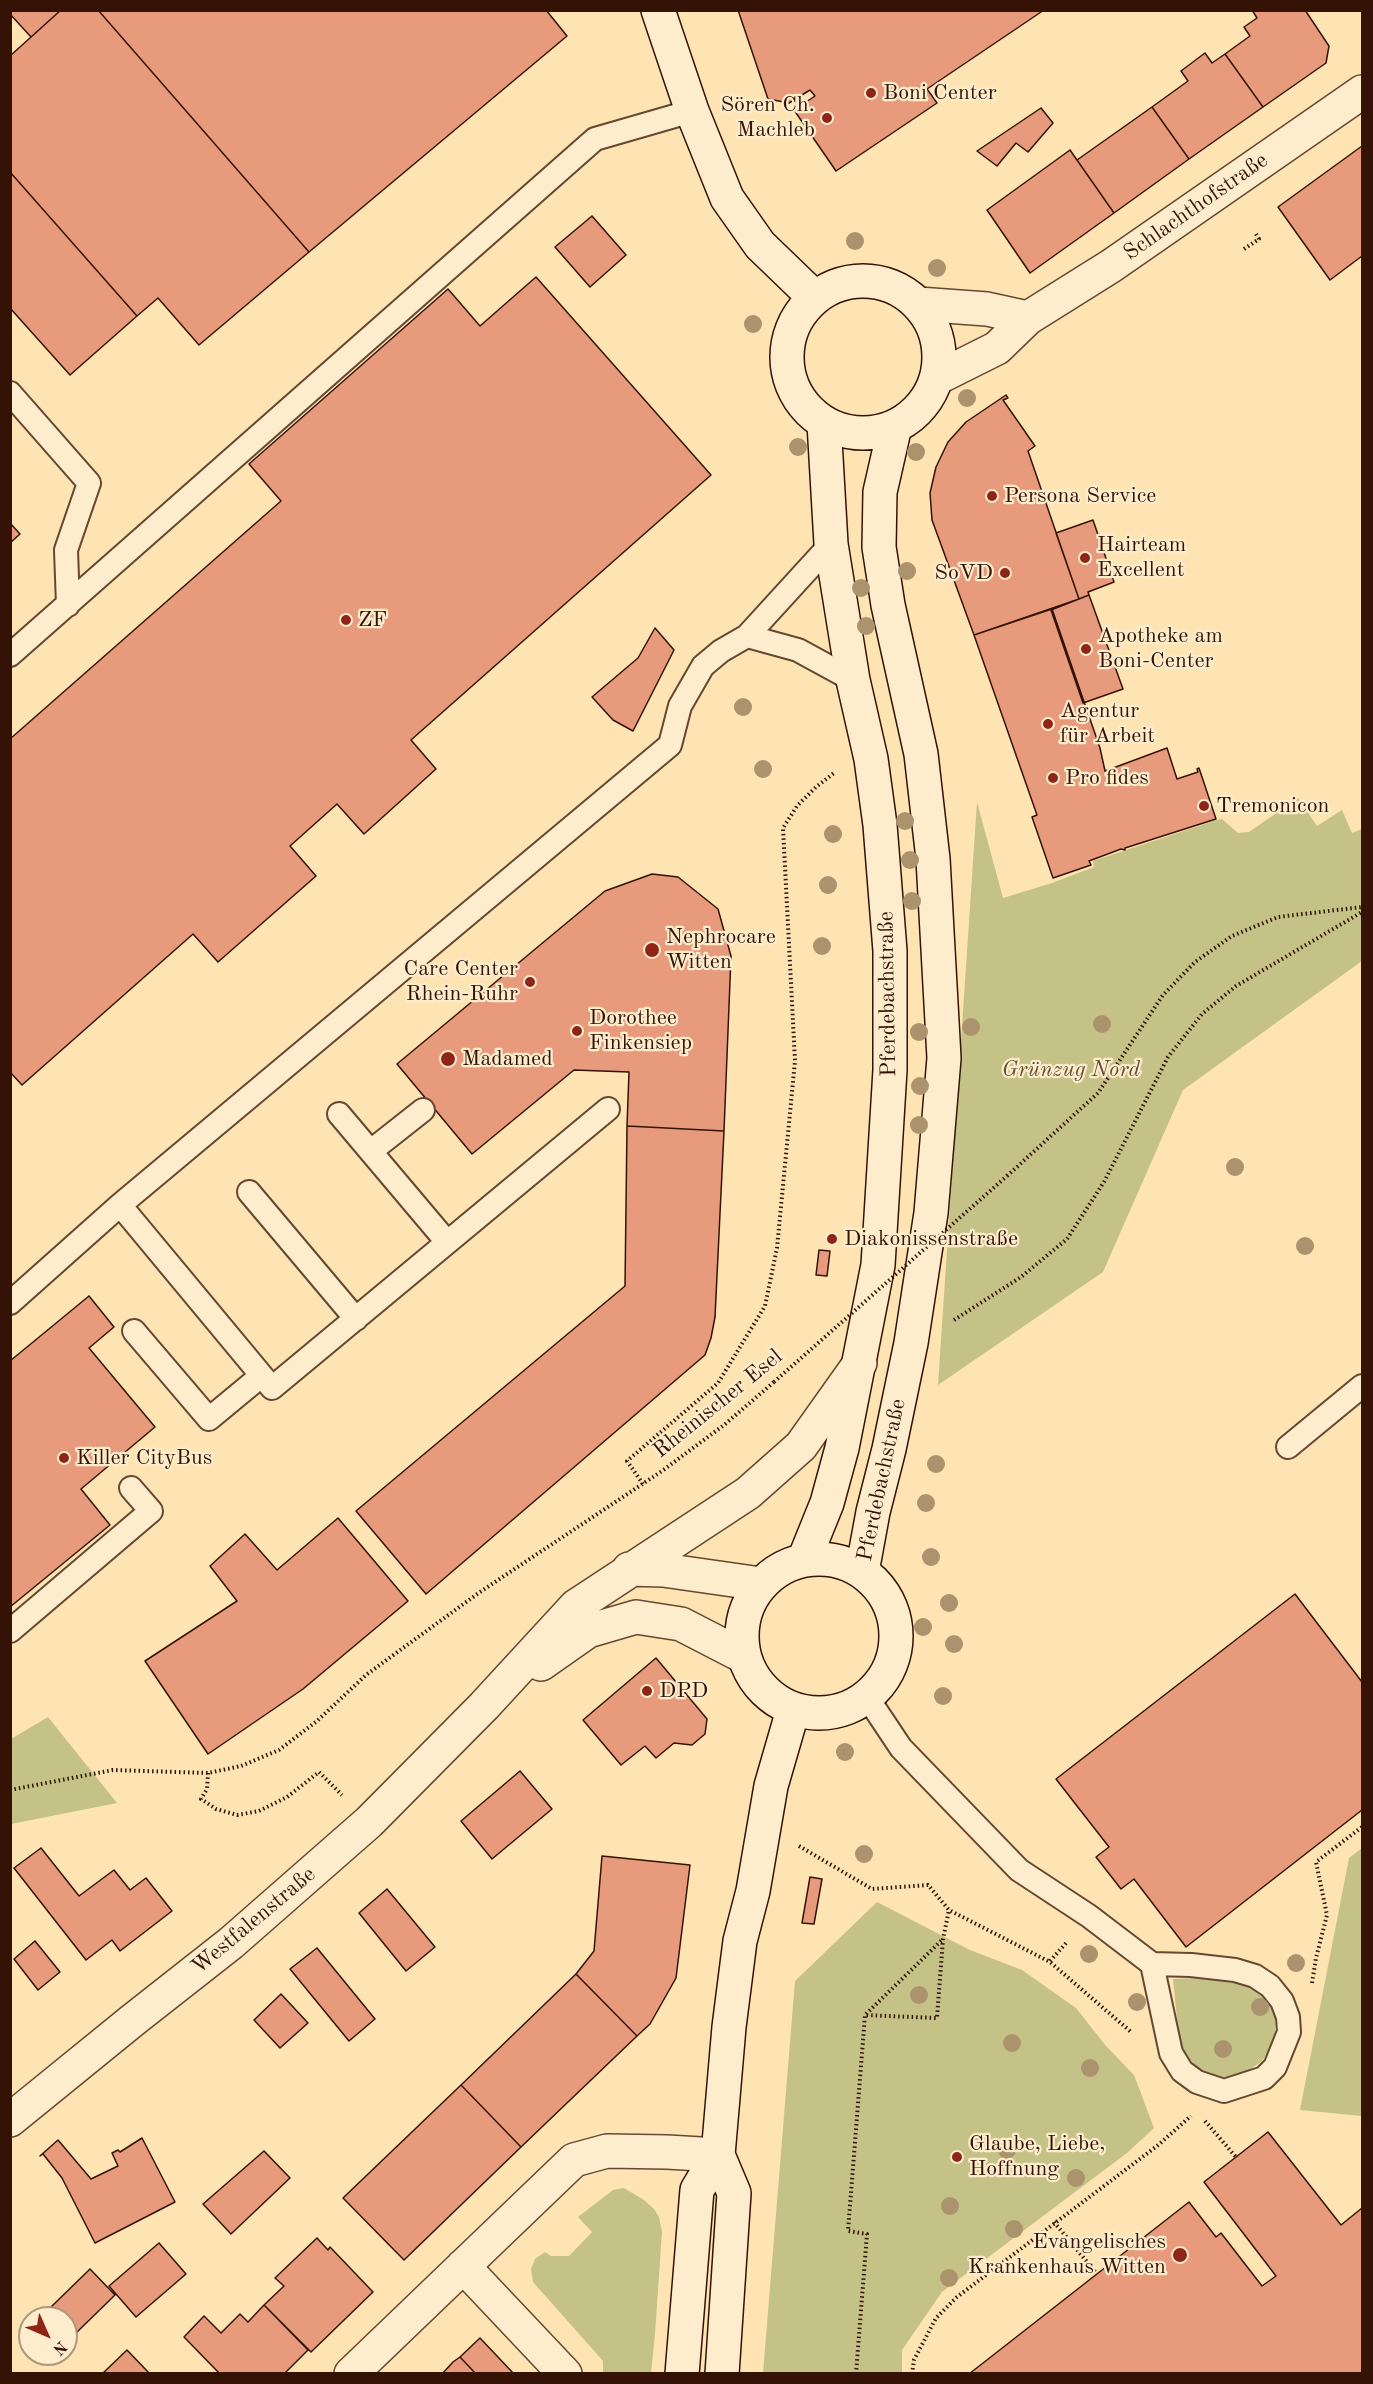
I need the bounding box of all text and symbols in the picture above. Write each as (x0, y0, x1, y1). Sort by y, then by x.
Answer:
place label: Boni Center (883, 80, 997, 106)
marker: Boni Center (864, 86, 878, 100)
place label: Sören Ch. Machleb (720, 92, 815, 144)
marker: Sören Ch. Machleb (820, 111, 834, 125)
street label: Schlachthofstraße (1119, 147, 1273, 267)
place label: Persona Service (1004, 483, 1156, 509)
marker: Persona Service (985, 489, 999, 503)
place label: Hairteam Excellent (1097, 532, 1186, 584)
marker: Hairteam Excellent (1078, 551, 1092, 565)
place label: SoVD (934, 560, 993, 586)
marker: SoVD (998, 566, 1012, 580)
place label: ZF (358, 607, 387, 633)
marker: ZF (339, 613, 353, 627)
place label: Apotheke am Boni-Center (1098, 623, 1223, 674)
marker: Apotheke am Boni-Center (1079, 642, 1093, 656)
place label: Agentur für Arbeit (1060, 698, 1155, 750)
marker: Agentur für Arbeit (1041, 717, 1055, 731)
place label: Pro fides (1065, 765, 1149, 791)
marker: Pro fides (1046, 771, 1060, 785)
place label: Tremonicon (1216, 793, 1329, 819)
marker: Tremonicon (1197, 799, 1211, 813)
street label: Pferdebachstraße (873, 911, 903, 1077)
place label: Nephrocare Witten (666, 924, 776, 975)
marker: Nephrocare Witten (643, 941, 661, 959)
place label: Care Center Rhein-Ruhr (404, 956, 518, 1008)
marker: Care Center Rhein-Ruhr (523, 975, 537, 989)
place label: Dorothee Finkensiep (589, 1005, 692, 1056)
marker: Dorothee Finkensiep (570, 1024, 584, 1038)
place label: Madamed (462, 1046, 553, 1072)
marker: Madamed (439, 1050, 457, 1068)
park label: Grünzug Nord (1002, 1057, 1140, 1083)
place label: Diakonissenstraße (844, 1226, 1018, 1252)
marker: Diakonissenstraße (825, 1232, 839, 1246)
street label: Rheinischer Esel (648, 1344, 788, 1464)
street label: Pferdebachstraße (852, 1396, 912, 1564)
place label: Killer CityBus (76, 1445, 212, 1471)
marker: Killer CityBus (57, 1451, 71, 1465)
place label: DPD (659, 1678, 708, 1704)
marker: DPD (640, 1684, 654, 1698)
street label: Westfalenstraße (187, 1862, 321, 1980)
place label: Glaube, Liebe, Hoffnung (969, 2131, 1105, 2182)
marker: Glaube, Liebe, Hoffnung (950, 2150, 964, 2164)
place label: Evangelisches Krankenhaus Witten (968, 2229, 1166, 2280)
marker: Evangelisches Krankenhaus Witten (1171, 2246, 1189, 2264)
north arrow (18, 2306, 78, 2366)
text: N (49, 2337, 69, 2357)

